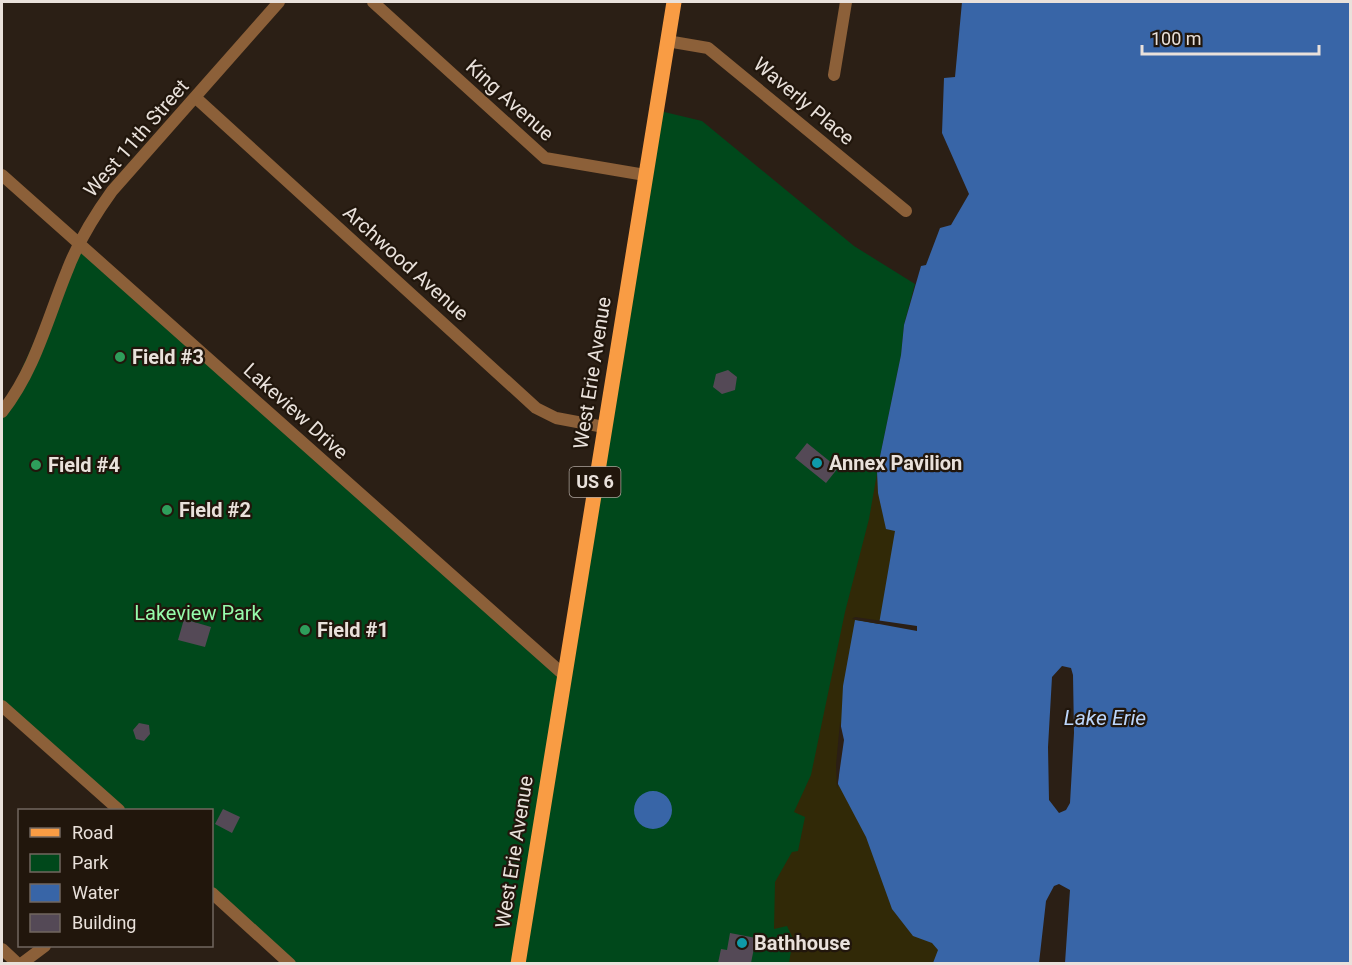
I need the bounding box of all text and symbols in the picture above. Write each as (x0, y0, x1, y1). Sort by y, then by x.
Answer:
scale bar (1142, 18, 1319, 56)
text: 100 m (1151, 28, 1202, 49)
street label: Waverly Place (749, 52, 859, 150)
street label: King Avenue (461, 54, 559, 146)
street label: West 11th Street (79, 74, 193, 202)
street label: Archwood Avenue (338, 200, 474, 326)
street label: West Erie Avenue (568, 295, 616, 451)
place label: Field #3 (132, 345, 204, 369)
marker: Field #3 (113, 350, 127, 364)
street label: Lakeview Drive (239, 358, 353, 464)
place label: Annex Pavilion (829, 451, 962, 475)
place label: Field #4 (48, 453, 120, 477)
marker: Annex Pavilion (810, 456, 824, 470)
marker: Field #4 (29, 458, 43, 472)
road number: US 6 (570, 467, 620, 497)
place label: Field #2 (179, 498, 251, 522)
marker: Field #2 (160, 503, 174, 517)
park label: Lakeview Park (134, 601, 263, 625)
place label: Field #1 (317, 618, 389, 642)
marker: Field #1 (298, 623, 312, 637)
water label: Lake Erie (1064, 706, 1146, 730)
street label: West Erie Avenue (490, 774, 538, 930)
legend (18, 809, 213, 947)
text: Road (72, 822, 113, 843)
text: Park (72, 852, 109, 873)
text: Water (72, 882, 119, 903)
text: Building (72, 912, 136, 933)
place label: Bathhouse (754, 931, 850, 955)
marker: Bathhouse (735, 936, 749, 950)

